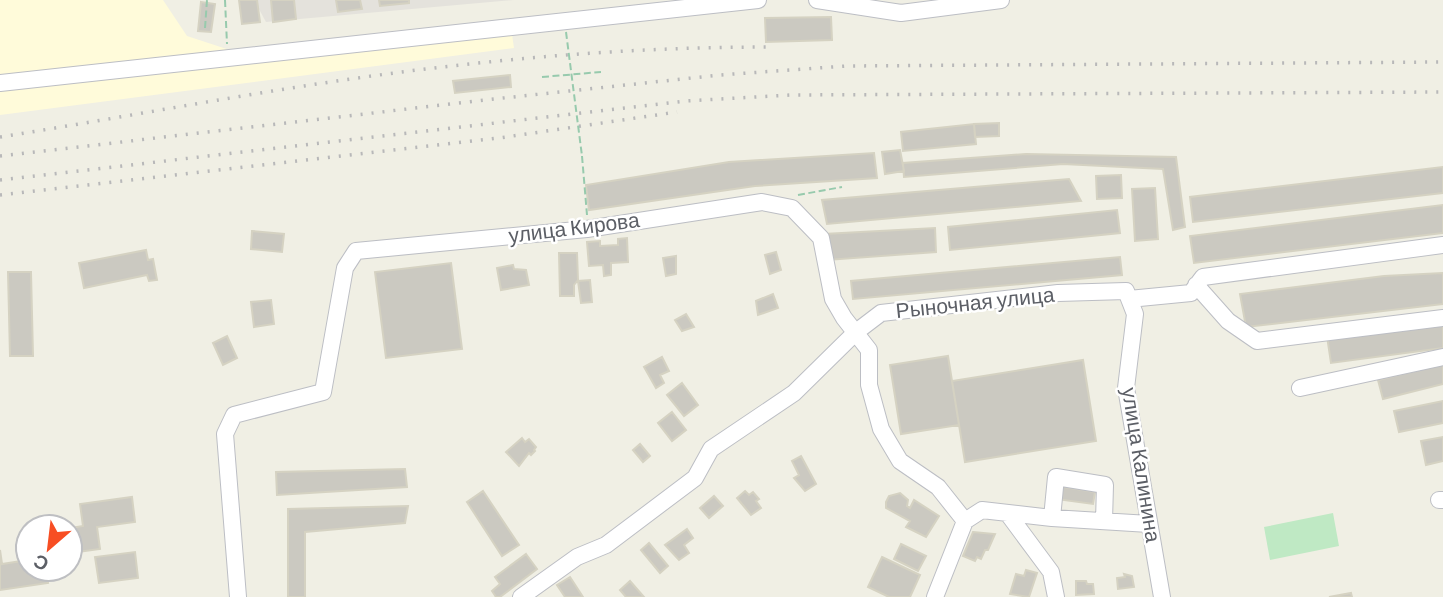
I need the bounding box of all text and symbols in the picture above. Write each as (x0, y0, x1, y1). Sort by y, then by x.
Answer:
street label: улица Кирова (507, 206, 641, 247)
street label: Рыночная улица (894, 281, 1056, 322)
street label: улица Калинина (1118, 386, 1167, 544)
north arrow (14, 513, 84, 583)
text: С (29, 550, 52, 577)

